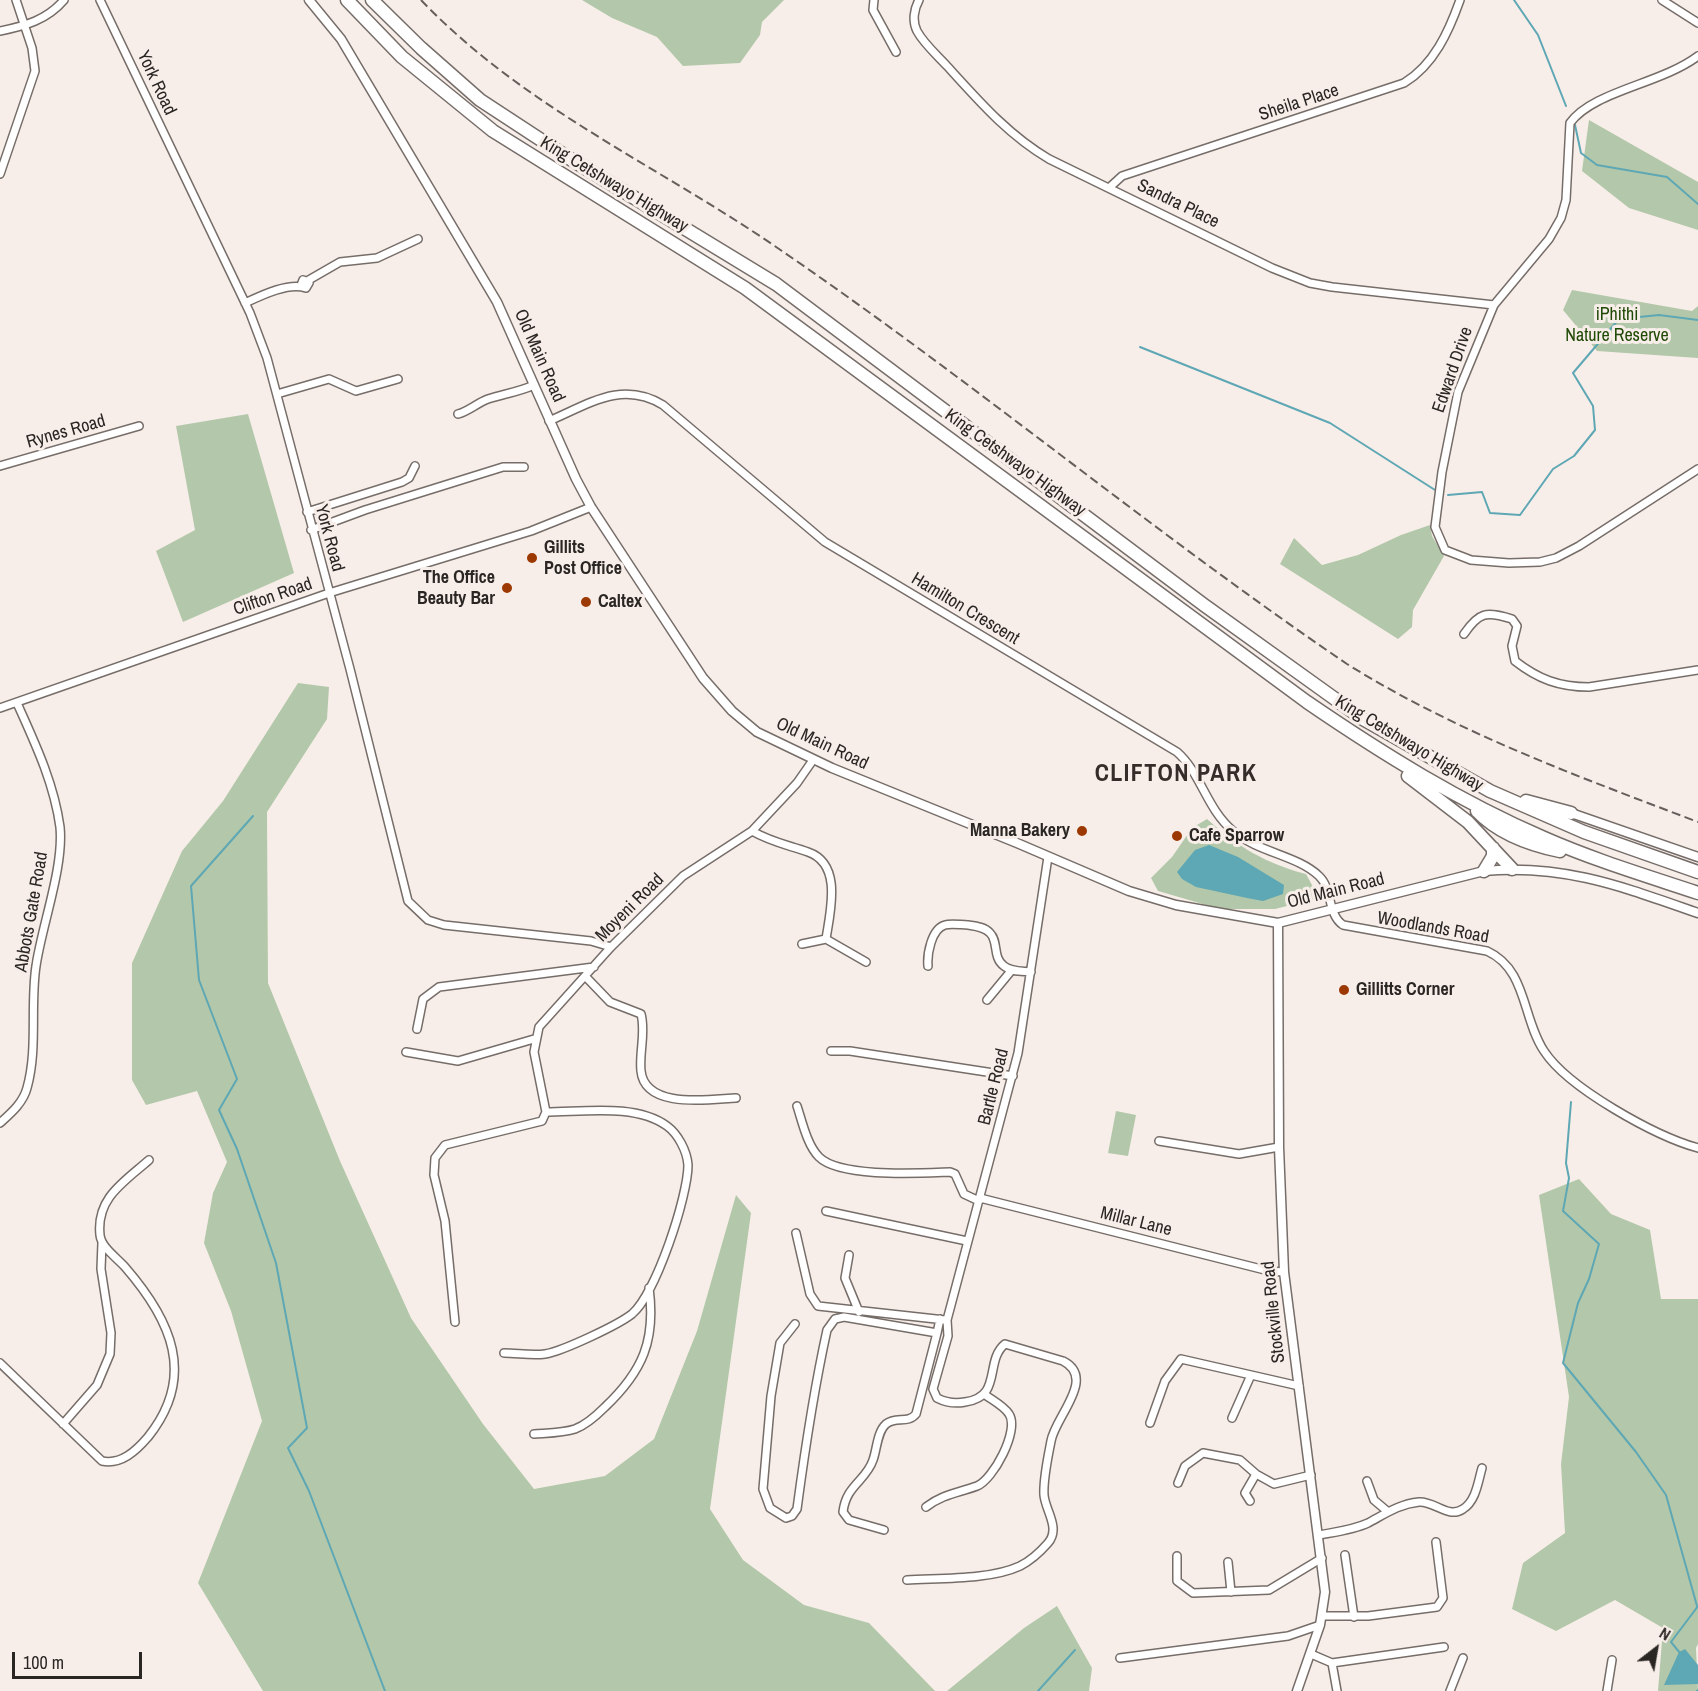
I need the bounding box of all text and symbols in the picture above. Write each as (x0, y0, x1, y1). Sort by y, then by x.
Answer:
street label: York Road (132, 47, 180, 119)
street label: Sheila Place (1256, 80, 1342, 126)
street label: King Cetshwayo Highway (536, 132, 692, 238)
street label: Sandra Place (1133, 175, 1223, 233)
park label: iPhithi Nature Reserve (1565, 304, 1669, 346)
street label: Old Main Road (509, 306, 569, 406)
street label: Edward Drive (1428, 324, 1478, 416)
street label: King Cetshwayo Highway (940, 405, 1090, 521)
street label: Rynes Road (24, 410, 108, 454)
street label: York Road (310, 502, 348, 574)
place label: Gillits Post Office (544, 537, 622, 580)
marker: Gillits Post Office (525, 551, 539, 565)
place label: The Office Beauty Bar (417, 567, 495, 610)
street label: Hamilton Crescent (907, 568, 1023, 650)
street label: Clifton Road (231, 573, 315, 621)
marker: The Office Beauty Bar (500, 581, 514, 595)
place label: Caltex (598, 591, 642, 613)
marker: Caltex (579, 595, 593, 609)
street label: King Cetshwayo Highway (1331, 691, 1487, 797)
street label: Old Main Road (772, 713, 872, 775)
district label: CLIFTON PARK (1095, 761, 1257, 789)
place label: Manna Bakery (970, 820, 1070, 842)
marker: Manna Bakery (1075, 824, 1089, 838)
place label: Cafe Sparrow (1189, 825, 1284, 847)
marker: Cafe Sparrow (1170, 829, 1184, 843)
street label: Abbots Gate Road (11, 850, 53, 974)
street label: Moyeni Road (591, 869, 669, 947)
street label: Old Main Road (1285, 869, 1387, 913)
street label: Woodlands Road (1375, 908, 1491, 948)
place label: Gillitts Corner (1356, 979, 1454, 1001)
marker: Gillitts Corner (1337, 983, 1351, 997)
street label: Bartle Road (974, 1047, 1014, 1127)
street label: Millar Lane (1098, 1203, 1174, 1241)
street label: Stockville Road (1258, 1260, 1290, 1364)
north arrow (1626, 1619, 1686, 1679)
text: N (1656, 1622, 1675, 1645)
scale bar (15, 1640, 146, 1678)
text: 100 m (23, 1650, 64, 1675)

